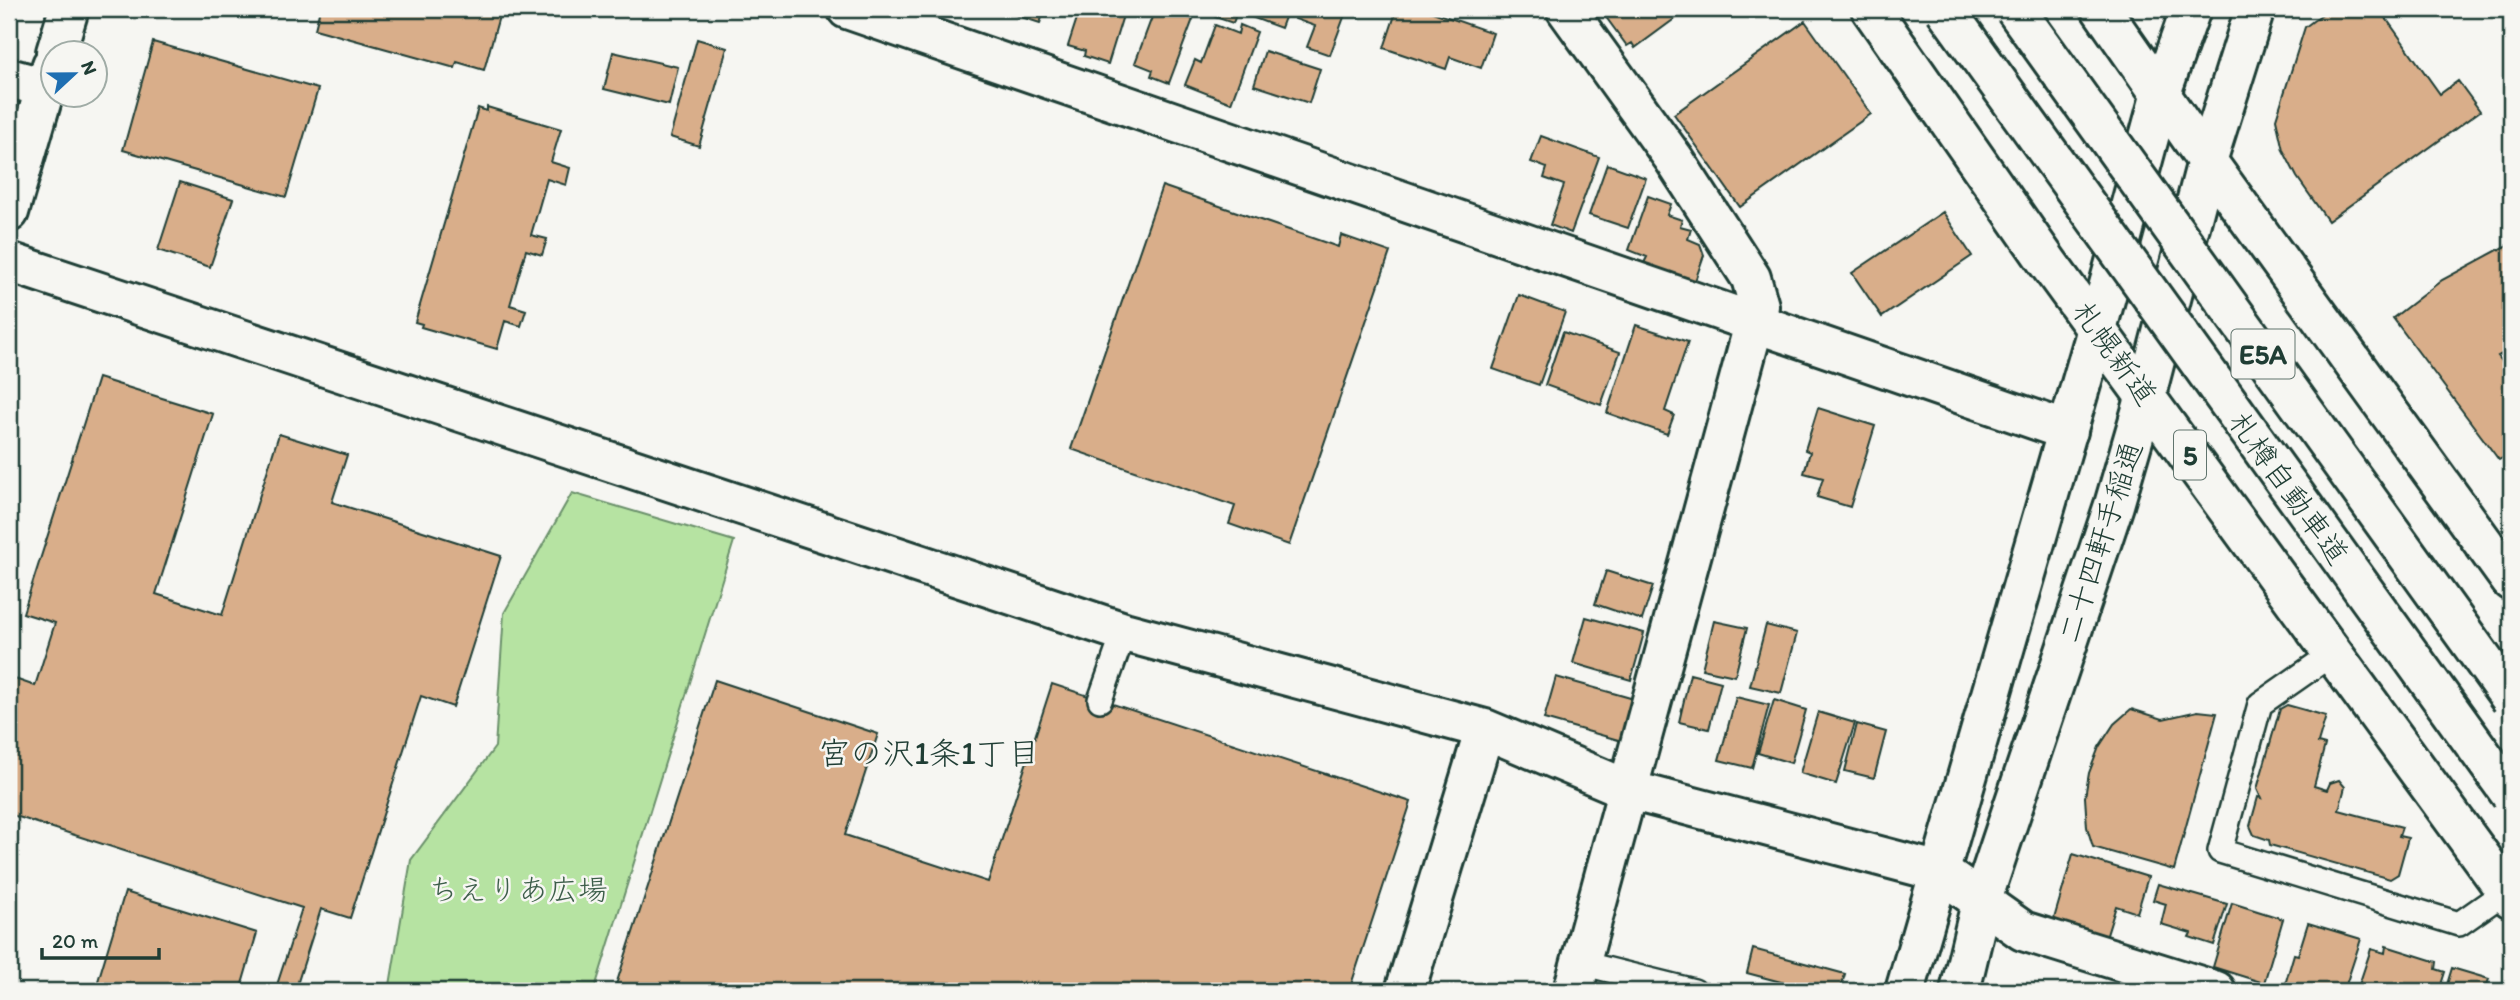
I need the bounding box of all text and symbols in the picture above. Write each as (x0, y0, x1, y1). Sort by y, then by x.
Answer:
north arrow (38, 38, 108, 108)
text: N (76, 58, 102, 78)
street label: 札幌新道 (2065, 294, 2165, 412)
road number: E5A (2232, 330, 2294, 378)
street label: 札樽自動車道 (2221, 404, 2357, 572)
road number: 5 (2174, 430, 2206, 480)
street label: 二十四軒手稲通 (2050, 436, 2150, 648)
district label: 宮の沢1条1丁目 (818, 734, 1040, 772)
park label: ちえりあ広場 (428, 871, 608, 908)
scale bar (42, 916, 159, 960)
text: 20 m (52, 928, 99, 953)

